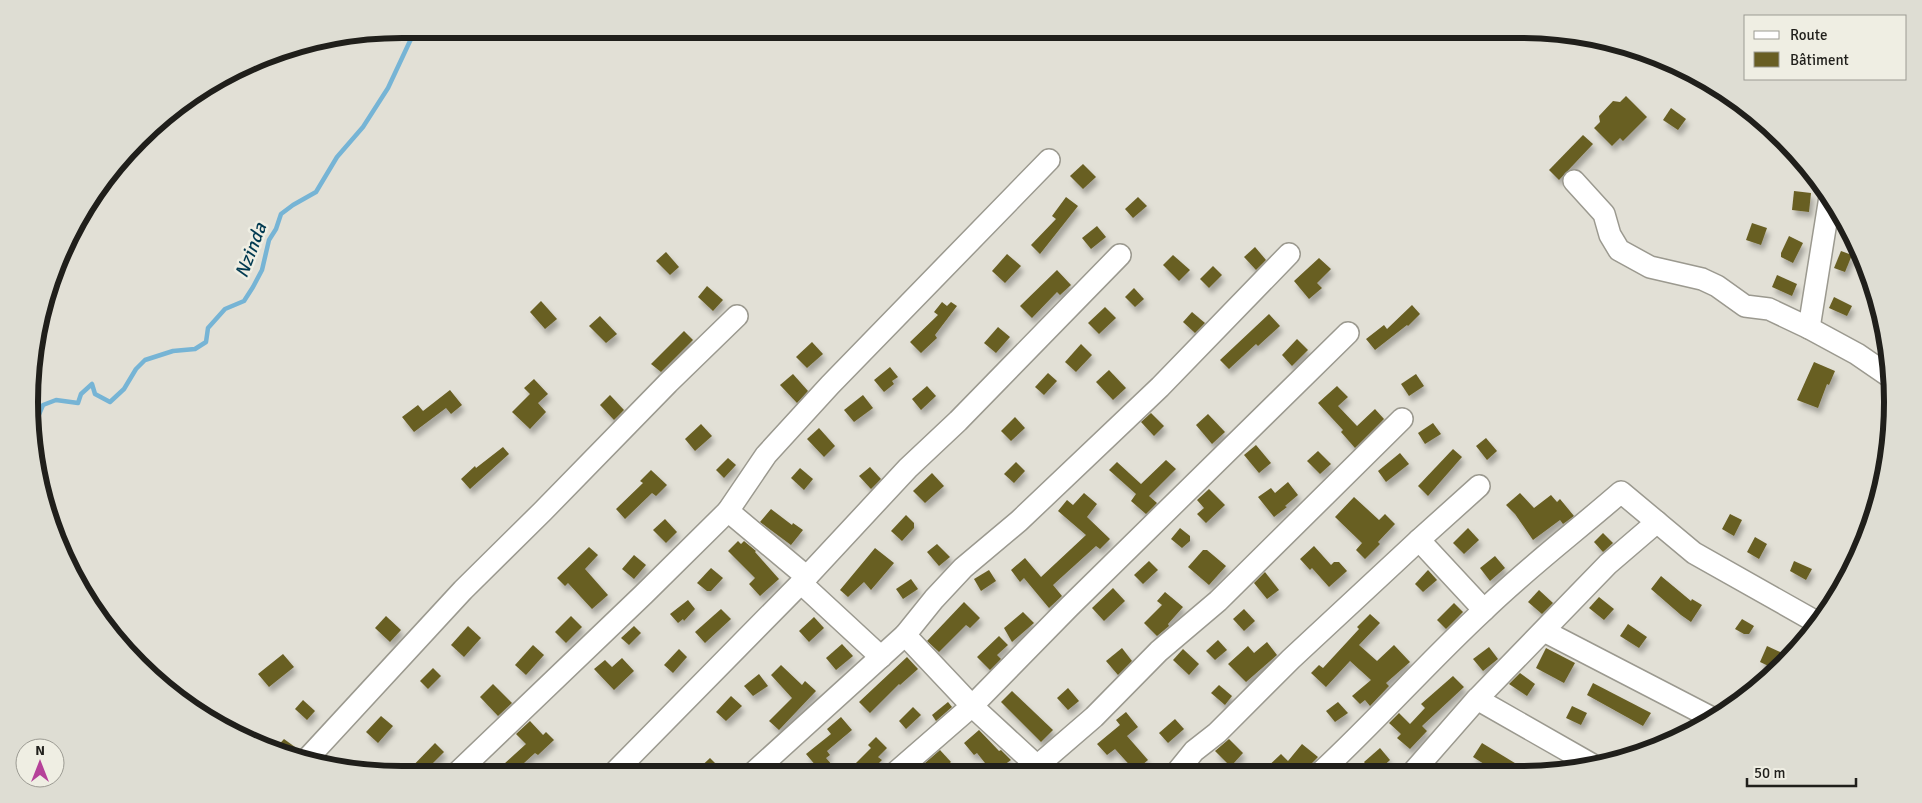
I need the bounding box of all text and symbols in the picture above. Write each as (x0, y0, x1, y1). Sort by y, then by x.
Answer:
legend (1744, 15, 1907, 80)
text: Route (1790, 26, 1827, 44)
text: Bâtiment (1790, 51, 1849, 69)
water label: Nzinda (230, 218, 273, 281)
north arrow (15, 738, 65, 788)
text: N (35, 742, 45, 759)
scale bar (1747, 756, 1856, 788)
text: 50 m (1754, 764, 1785, 782)

